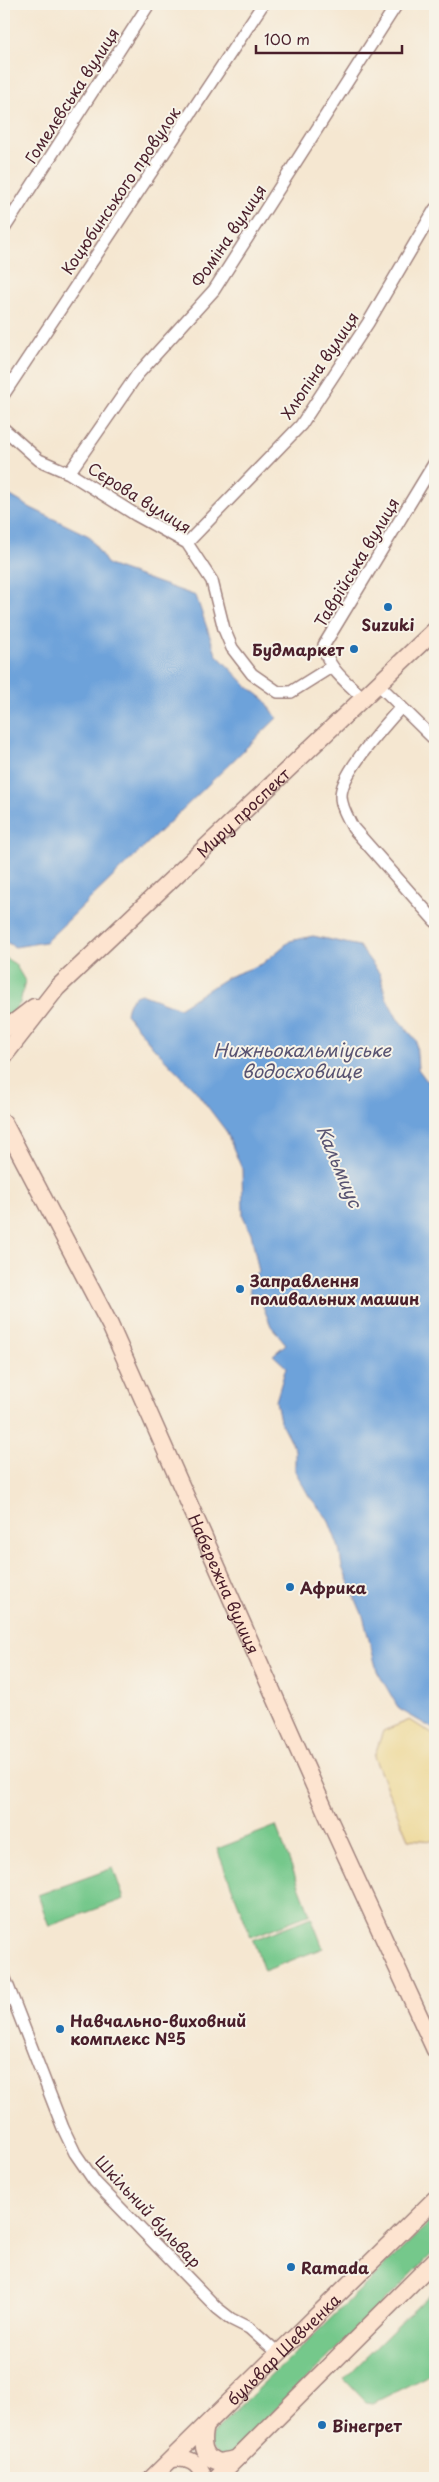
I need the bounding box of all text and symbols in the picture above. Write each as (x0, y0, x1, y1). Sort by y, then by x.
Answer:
street label: Гомелєвська вулиця (18, 22, 124, 168)
scale bar (256, 22, 403, 54)
text: 100 m (264, 27, 310, 50)
street label: Коцюбинського провулок (55, 101, 186, 279)
street label: Фоміна вулиця (185, 179, 271, 291)
street label: Хлюпіна вулиця (274, 307, 364, 423)
street label: Сєрова вулиця (83, 455, 197, 539)
street label: Таврійська вулиця (308, 493, 404, 631)
marker: Suzuki (382, 601, 394, 613)
place label: Suzuki (362, 612, 415, 636)
place label: Будмаркет (252, 637, 345, 661)
marker: Будмаркет (348, 643, 360, 655)
street label: Миру проспект (191, 762, 295, 862)
water label: Нижньокальміуське водосховище (213, 1036, 392, 1084)
water label: Кальмиус (311, 1121, 370, 1213)
place label: Заправлення поливальних машин (249, 1268, 420, 1310)
marker: Заправлення поливальних машин (234, 1283, 246, 1295)
street label: Набережна вулиця (183, 1510, 266, 1657)
place label: Африка (300, 1575, 367, 1599)
marker: Африка (284, 1581, 296, 1593)
place label: Навчально-виховний комплекс №5 (70, 2008, 246, 2050)
marker: Навчально-виховний комплекс №5 (54, 2023, 66, 2035)
street label: Шкільний бульвар (90, 2149, 208, 2273)
place label: Ramada (301, 2255, 369, 2279)
marker: Ramada (285, 2261, 297, 2273)
street label: бульвар Шевченка (221, 2287, 345, 2410)
place label: Вінегрет (332, 2413, 403, 2437)
marker: Вінегрет (316, 2419, 328, 2431)

